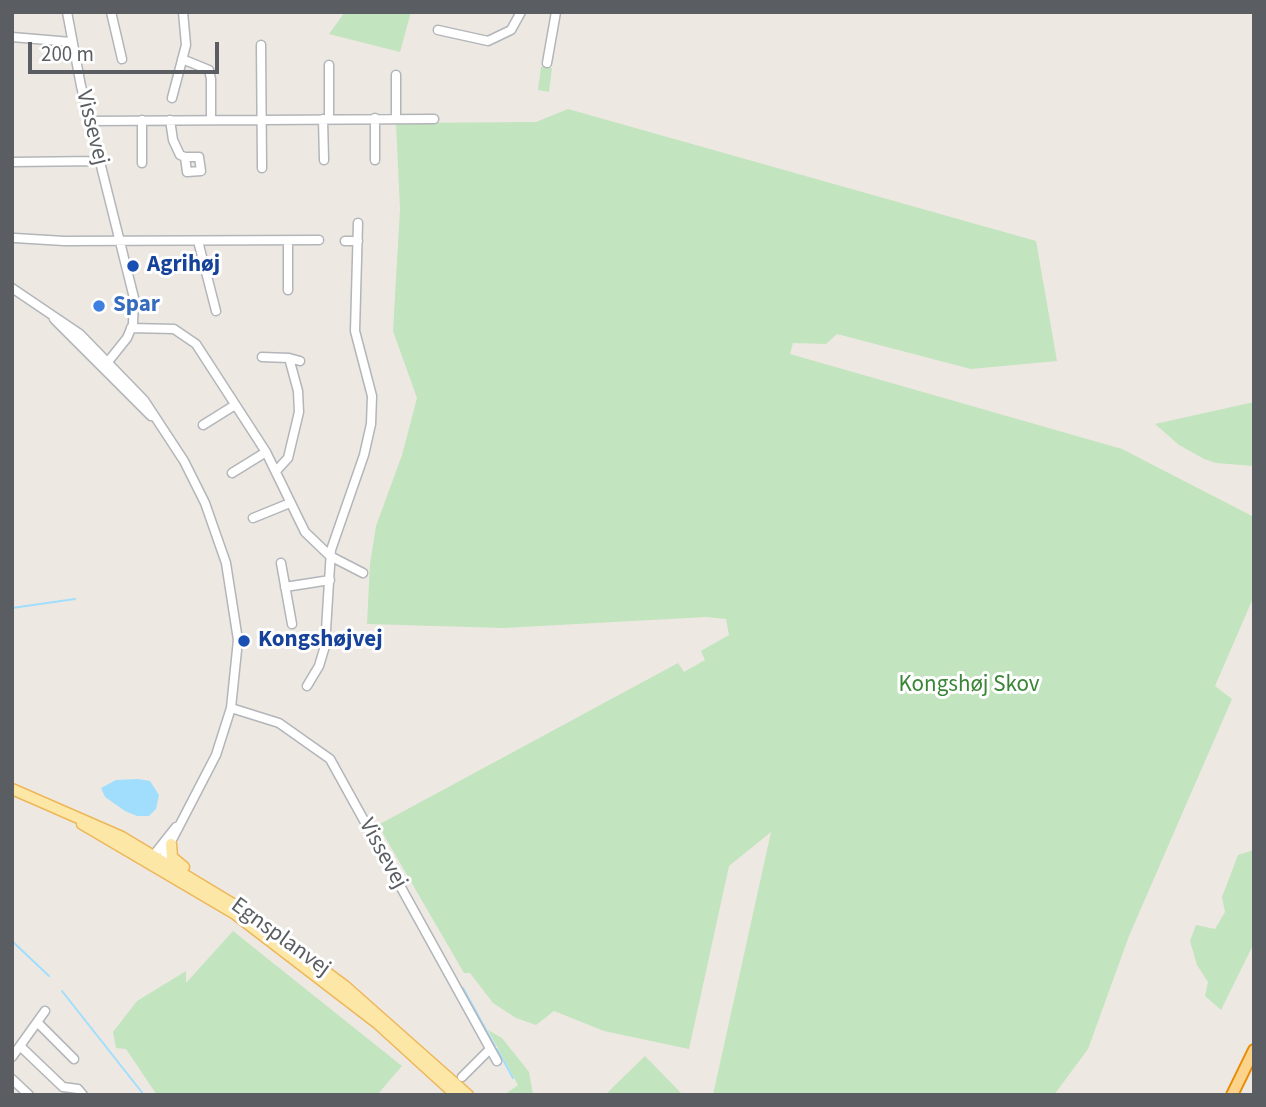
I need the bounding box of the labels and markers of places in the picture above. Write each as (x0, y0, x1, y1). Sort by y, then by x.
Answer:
place label: Agrihøj (147, 252, 220, 280)
marker: Agrihøj (125, 258, 141, 274)
place label: Spar (113, 292, 160, 320)
marker: Spar (91, 298, 107, 314)
place label: Kongshøjvej (258, 627, 383, 655)
marker: Kongshøjvej (236, 633, 252, 649)

